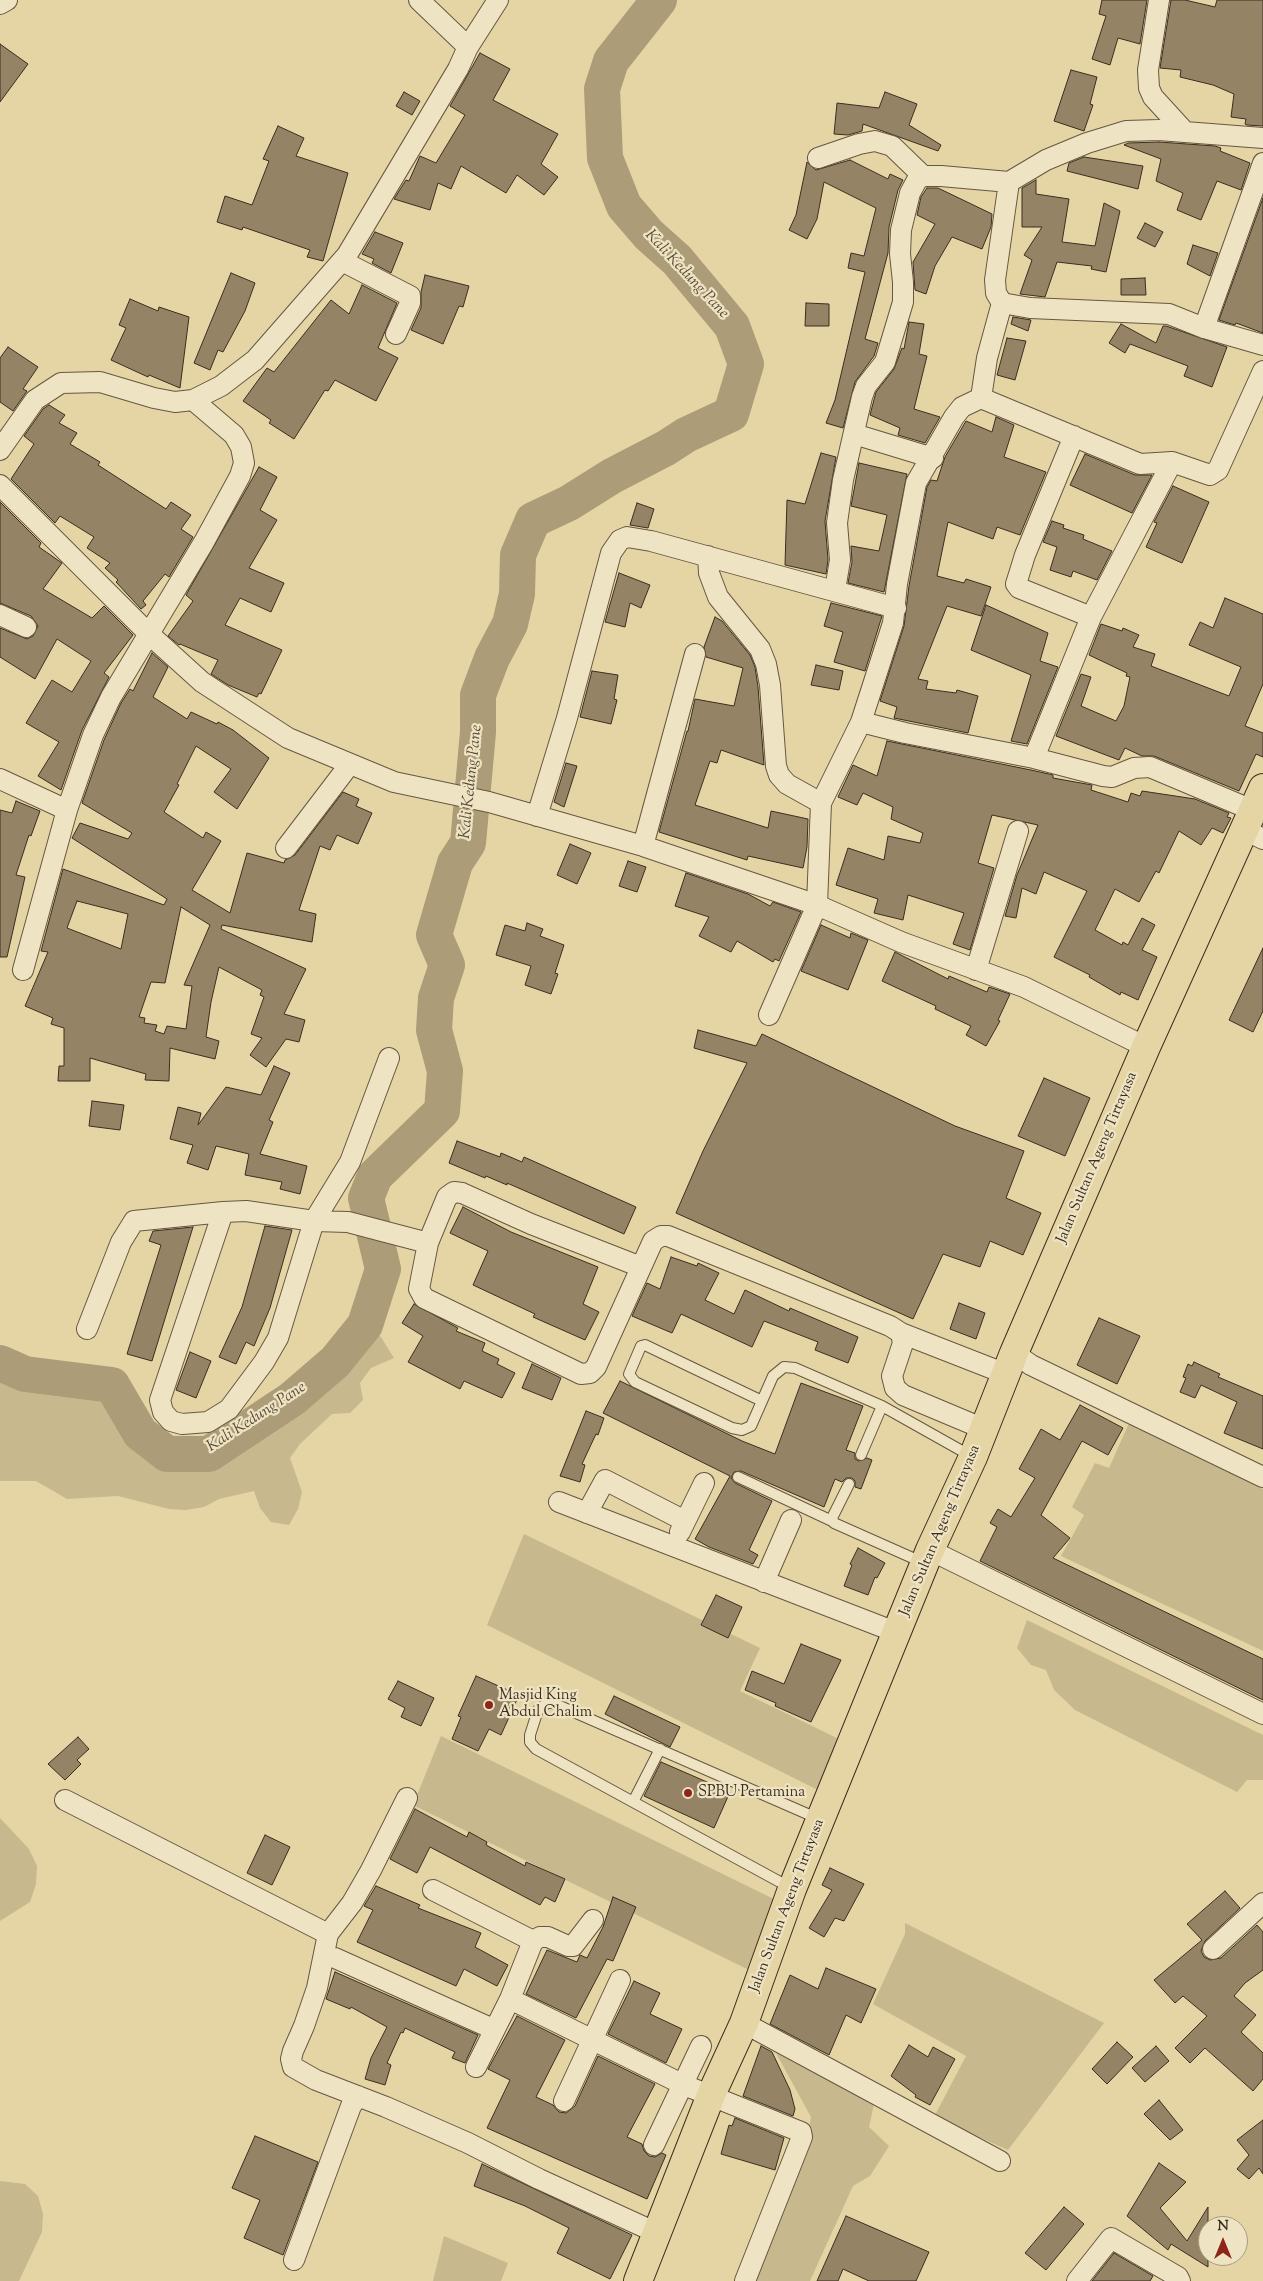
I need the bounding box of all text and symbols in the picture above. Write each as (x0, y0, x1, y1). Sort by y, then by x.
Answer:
water label: Kali Kedung Pane (640, 227, 732, 323)
water label: Kali Kedung Pane (456, 724, 488, 840)
street label: Jalan Sultan Ageng Tirtayasa (1054, 1070, 1142, 1246)
water label: Kali Kedung Pane (204, 1379, 310, 1457)
street label: Jalan Sultan Ageng Tirtayasa (897, 1443, 985, 1619)
place label: Masjid King Abdul Chalim (499, 1687, 592, 1722)
marker: Masjid King Abdul Chalim (483, 1699, 495, 1711)
place label: SPBU Pertamina (698, 1784, 805, 1802)
marker: SPBU Pertamina (682, 1787, 694, 1799)
street label: Jalan Sultan Ageng Tirtayasa (747, 1817, 829, 1995)
north arrow (1198, 2216, 1248, 2266)
text: N (1217, 2217, 1229, 2237)

